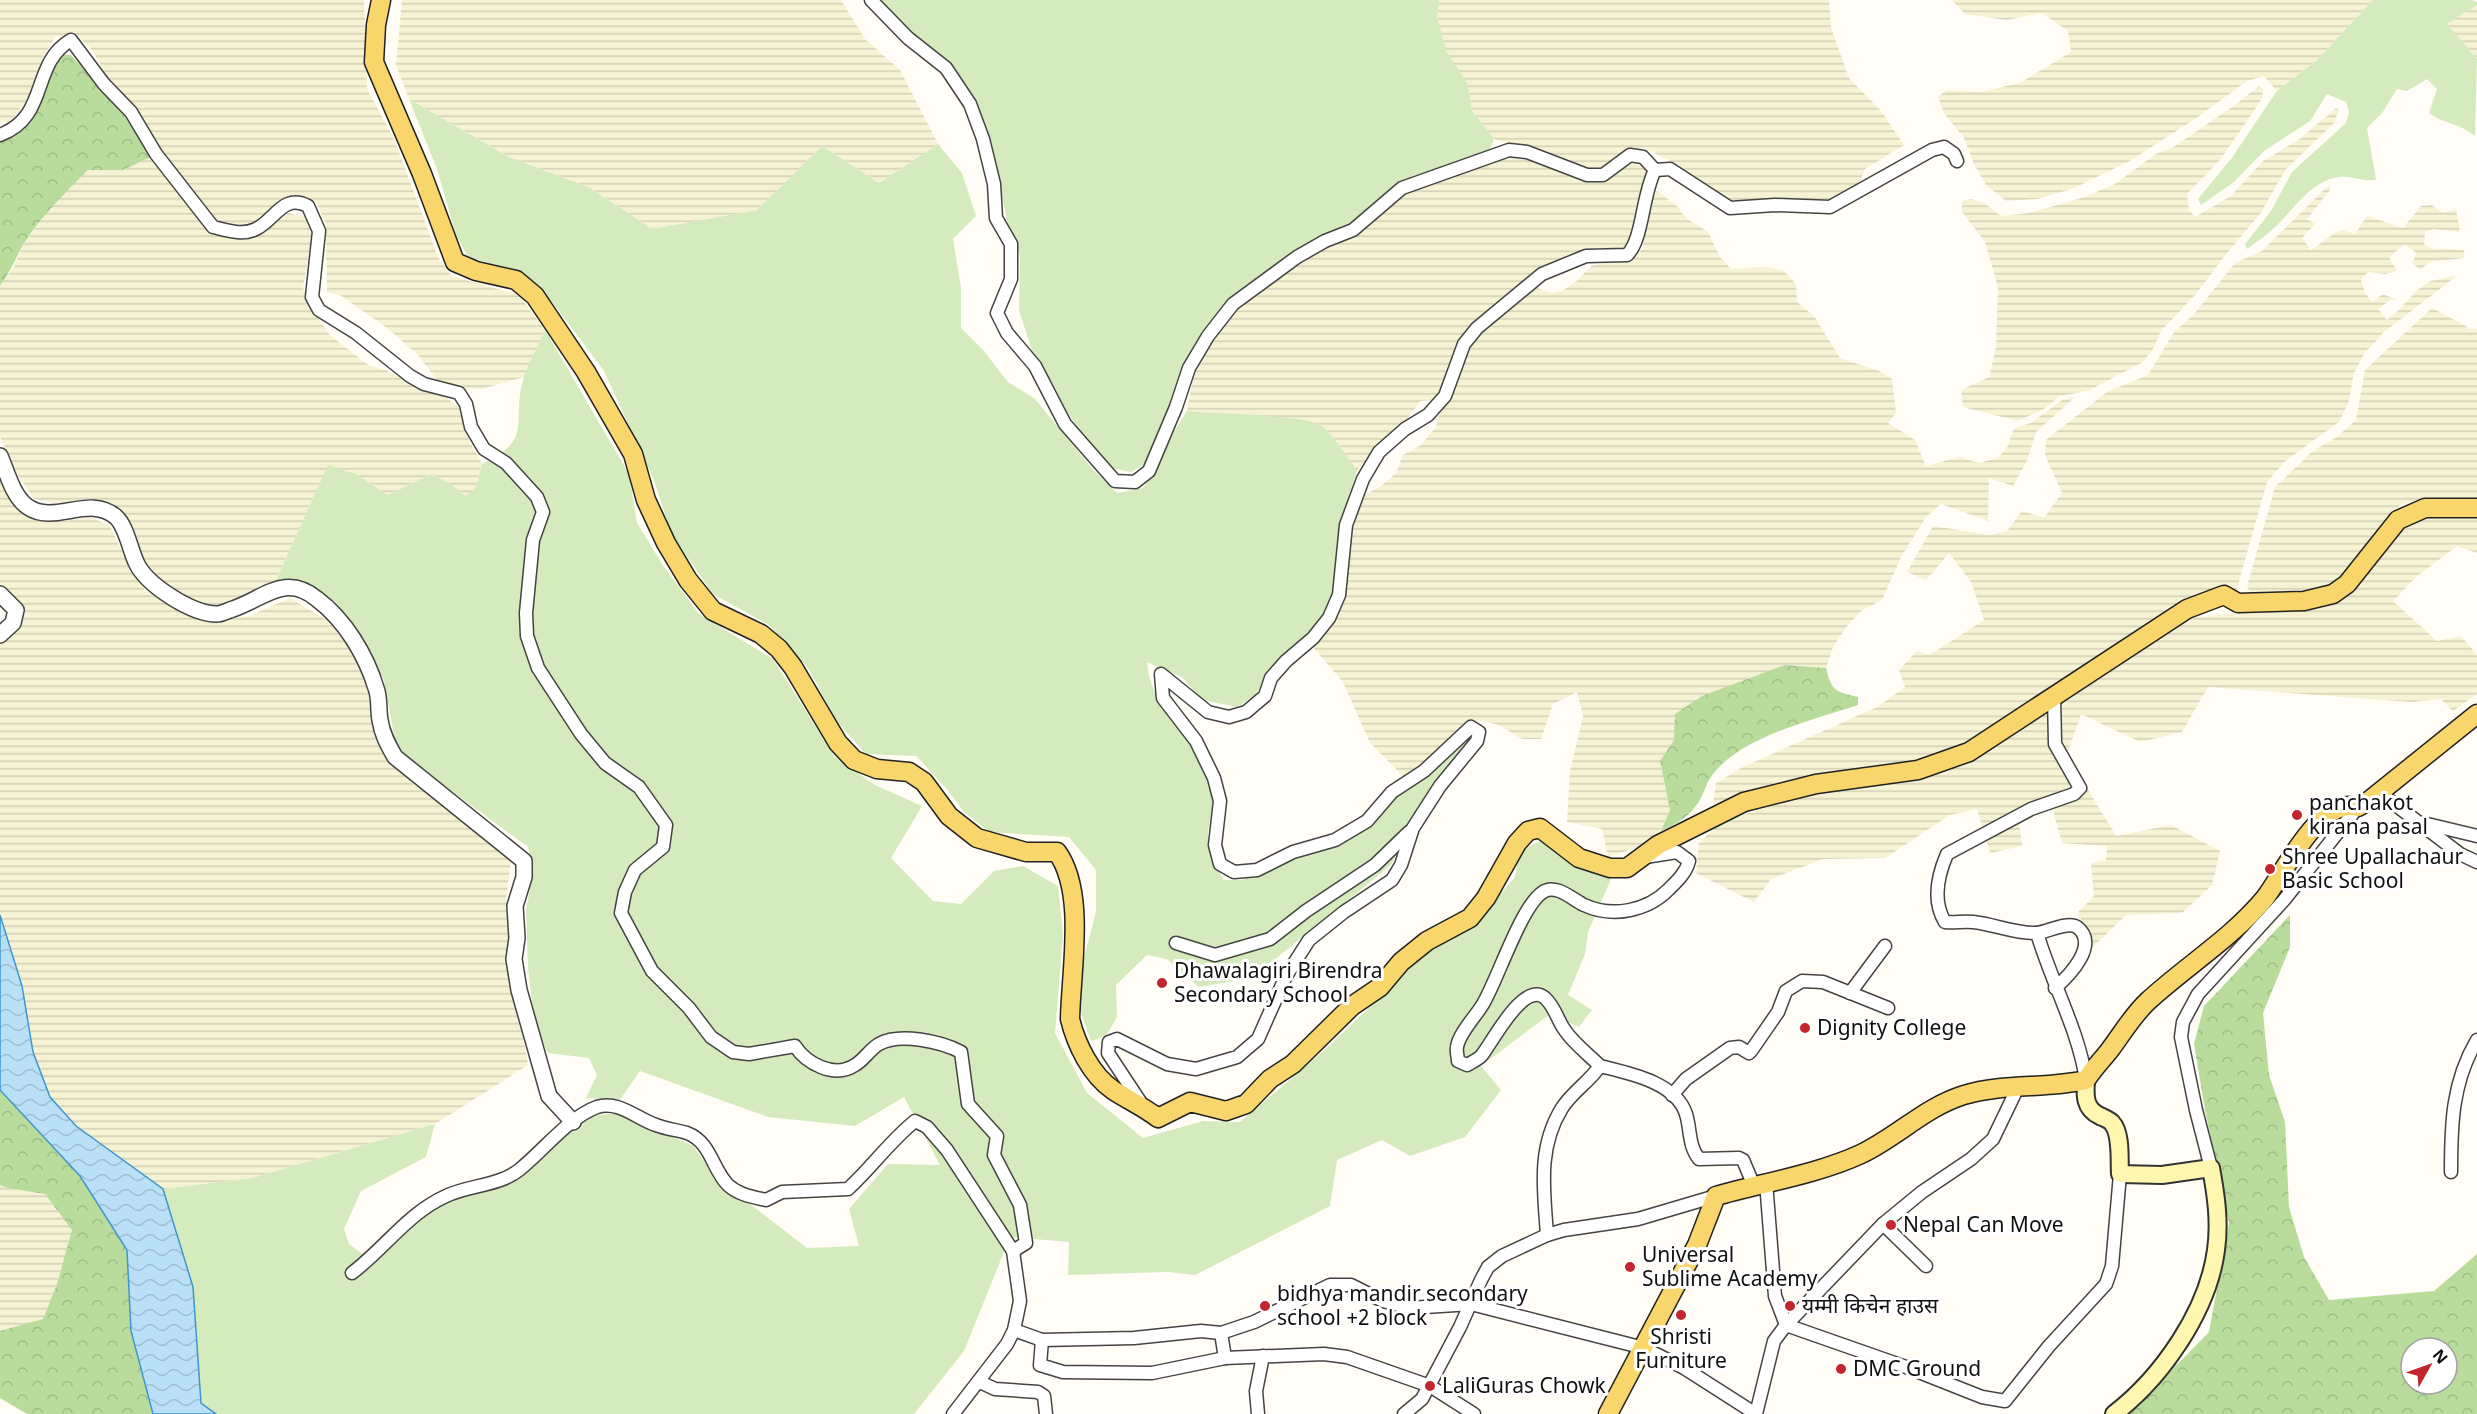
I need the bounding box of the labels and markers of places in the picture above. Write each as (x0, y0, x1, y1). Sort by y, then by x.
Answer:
place label: panchakot kirana pasal (2309, 791, 2428, 843)
marker: panchakot kirana pasal (2290, 808, 2304, 822)
place label: Shree Upallachaur Basic School (2282, 845, 2463, 897)
marker: Shree Upallachaur Basic School (2263, 862, 2277, 876)
place label: Dhawalagiri Birendra Secondary School (1174, 959, 1383, 1011)
marker: Dhawalagiri Birendra Secondary School (1155, 976, 1169, 990)
place label: Dignity College (1817, 1016, 1966, 1044)
marker: Dignity College (1798, 1021, 1812, 1035)
place label: Nepal Can Move (1903, 1213, 2064, 1241)
marker: Nepal Can Move (1884, 1218, 1898, 1232)
place label: Universal Sublime Academy (1642, 1243, 1818, 1295)
marker: Universal Sublime Academy (1623, 1260, 1637, 1274)
place label: bidhya mandir secondary school +2 block (1277, 1282, 1528, 1334)
place label: यम्मी किचेन हाउस (1802, 1294, 1939, 1322)
marker: bidhya mandir secondary school +2 block (1258, 1299, 1272, 1313)
marker: यम्मी किचेन हाउस (1783, 1299, 1797, 1313)
marker: Shristi Furniture (1674, 1308, 1688, 1322)
place label: Shristi Furniture (1635, 1325, 1727, 1377)
place label: DMC Ground (1853, 1357, 1981, 1385)
marker: DMC Ground (1834, 1362, 1848, 1376)
place label: LaliGuras Chowk (1442, 1374, 1606, 1402)
marker: LaliGuras Chowk (1423, 1379, 1437, 1393)

